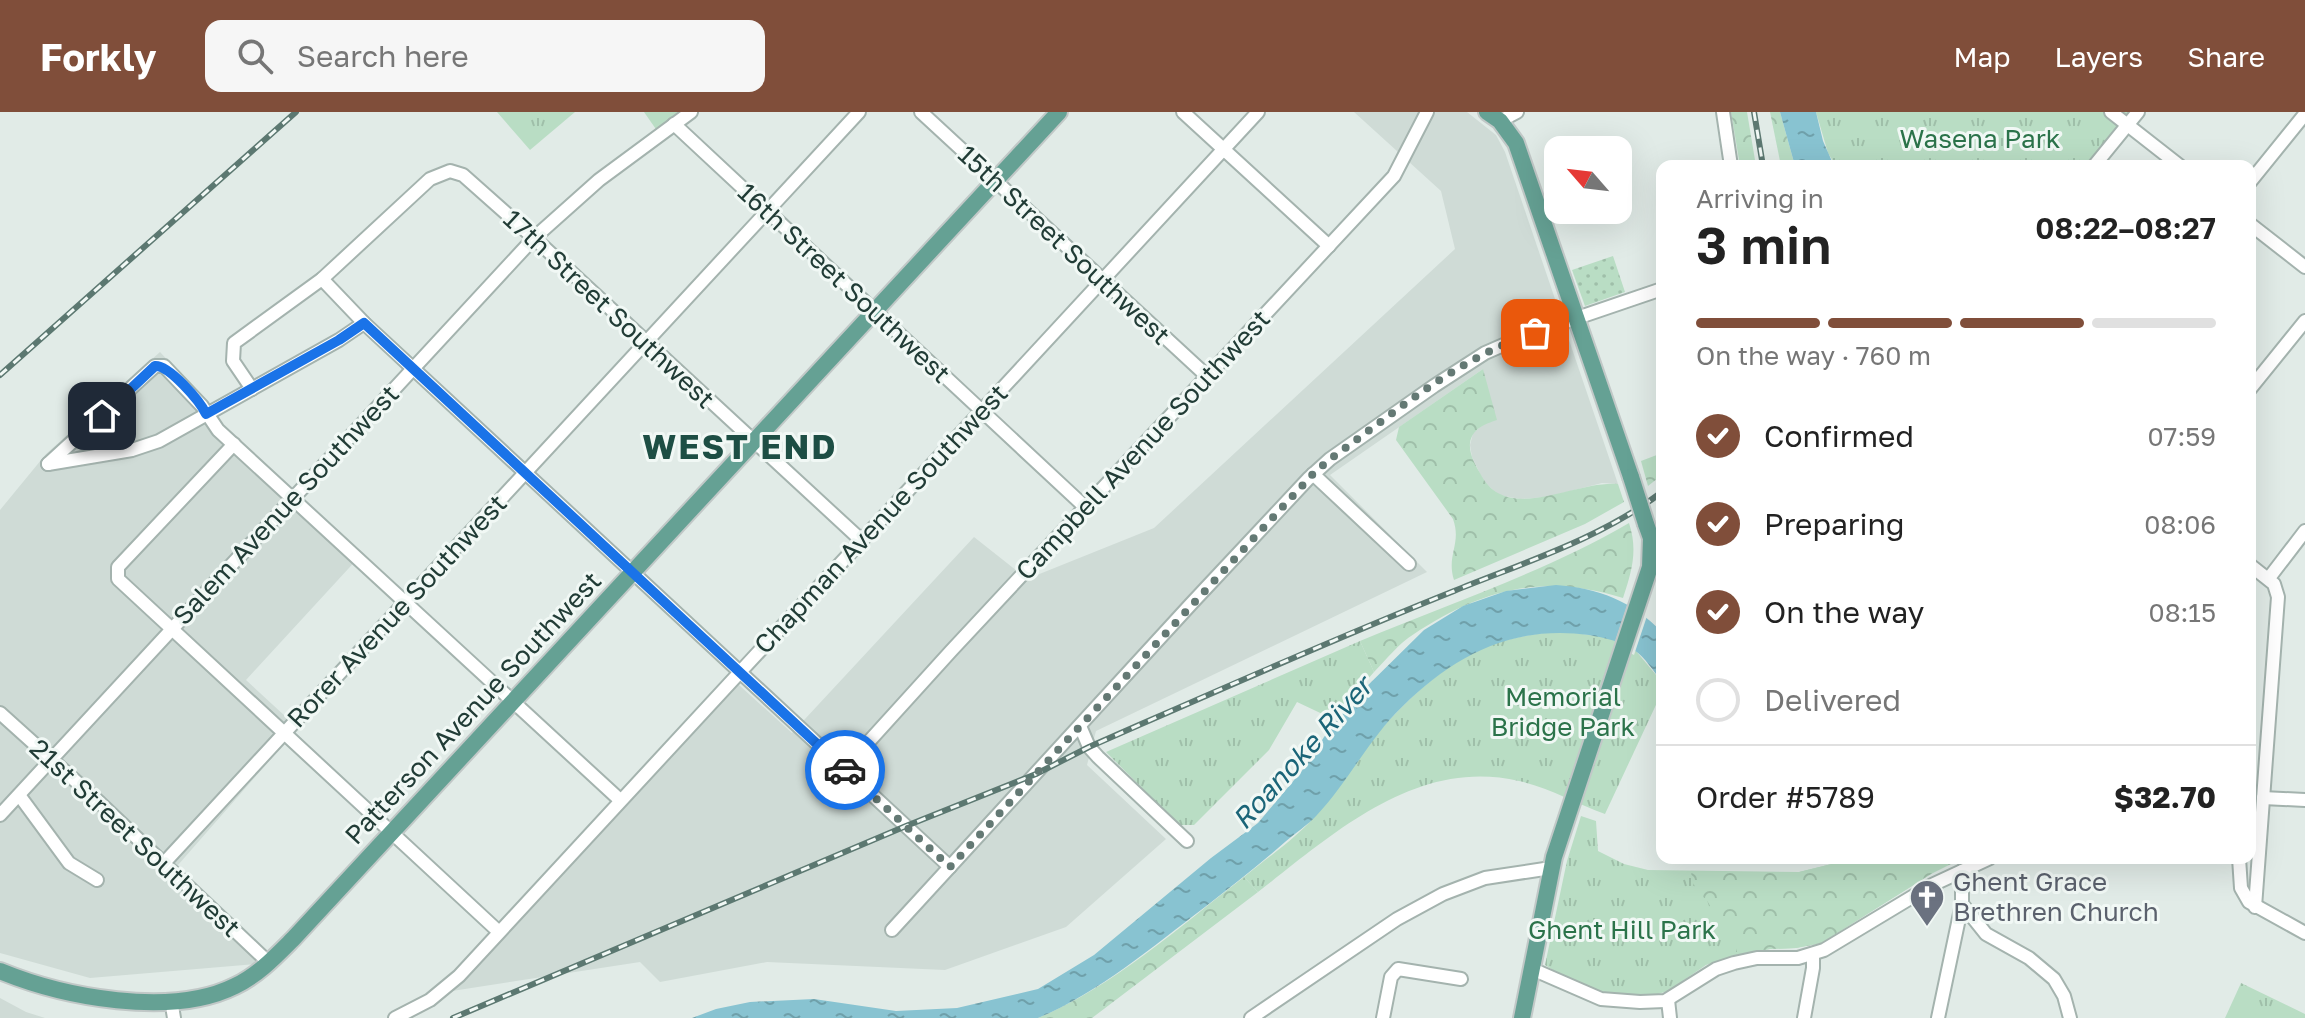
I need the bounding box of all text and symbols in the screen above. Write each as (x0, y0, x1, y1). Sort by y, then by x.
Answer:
search box (205, 20, 765, 92)
text: Forkly (40, 34, 157, 79)
icon: search (233, 34, 277, 78)
text: Search here (297, 38, 469, 74)
text: Map (1953, 40, 2011, 73)
text: Layers (2055, 40, 2143, 73)
text: Share (2187, 40, 2265, 73)
park label: Wasena Park (1900, 123, 2061, 154)
north arrow (1544, 136, 1632, 224)
map controls (1544, 136, 1632, 224)
street label: 15th Street Southwest (952, 138, 1177, 351)
street label: 16th Street Southwest (732, 176, 957, 389)
text: Arriving in (1696, 183, 1824, 214)
street label: 17th Street Southwest (498, 203, 721, 414)
text: 08:22–08:27 (2035, 210, 2216, 246)
text: 3 min (1696, 213, 1831, 275)
pin (1501, 299, 1569, 367)
street label: Campbell Avenue Southwest (1009, 303, 1276, 586)
icon: bag (1513, 311, 1557, 355)
text: On the way · 760 m (1696, 340, 1931, 371)
street label: Salem Avenue Southwest (166, 378, 405, 631)
street label: Chapman Avenue Southwest (748, 378, 1014, 660)
pin (68, 382, 136, 450)
icon: home (80, 394, 124, 438)
icon: check (1696, 414, 1740, 458)
text: Confirmed (1764, 418, 1914, 454)
text: 07:59 (2147, 421, 2216, 452)
district label: WEST END (642, 426, 838, 466)
street label: Rorer Avenue Southwest (281, 488, 513, 734)
icon: check (1696, 502, 1740, 546)
text: Preparing (1764, 506, 1905, 542)
text: 08:06 (2144, 509, 2216, 540)
street label: Patterson Avenue Southwest (338, 565, 607, 850)
icon: check (1696, 590, 1740, 634)
text: On the way (1764, 594, 1924, 630)
text: 08:15 (2149, 597, 2216, 628)
water label: Roanoke River (1225, 667, 1381, 835)
park label: Memorial Bridge Park (1491, 681, 1635, 742)
text: Delivered (1764, 682, 1901, 718)
courier (805, 730, 885, 810)
street label: 21st Street Southwest (24, 732, 247, 943)
icon: car (823, 748, 867, 792)
text: Order #5789 (1696, 779, 1875, 815)
text: $32.70 (2114, 779, 2216, 815)
place label: Ghent Grace Brethren Church (1953, 866, 2159, 927)
church icon: Ghent Grace Brethren Church (1908, 878, 1946, 928)
park label: Ghent Hill Park (1528, 914, 1716, 945)

